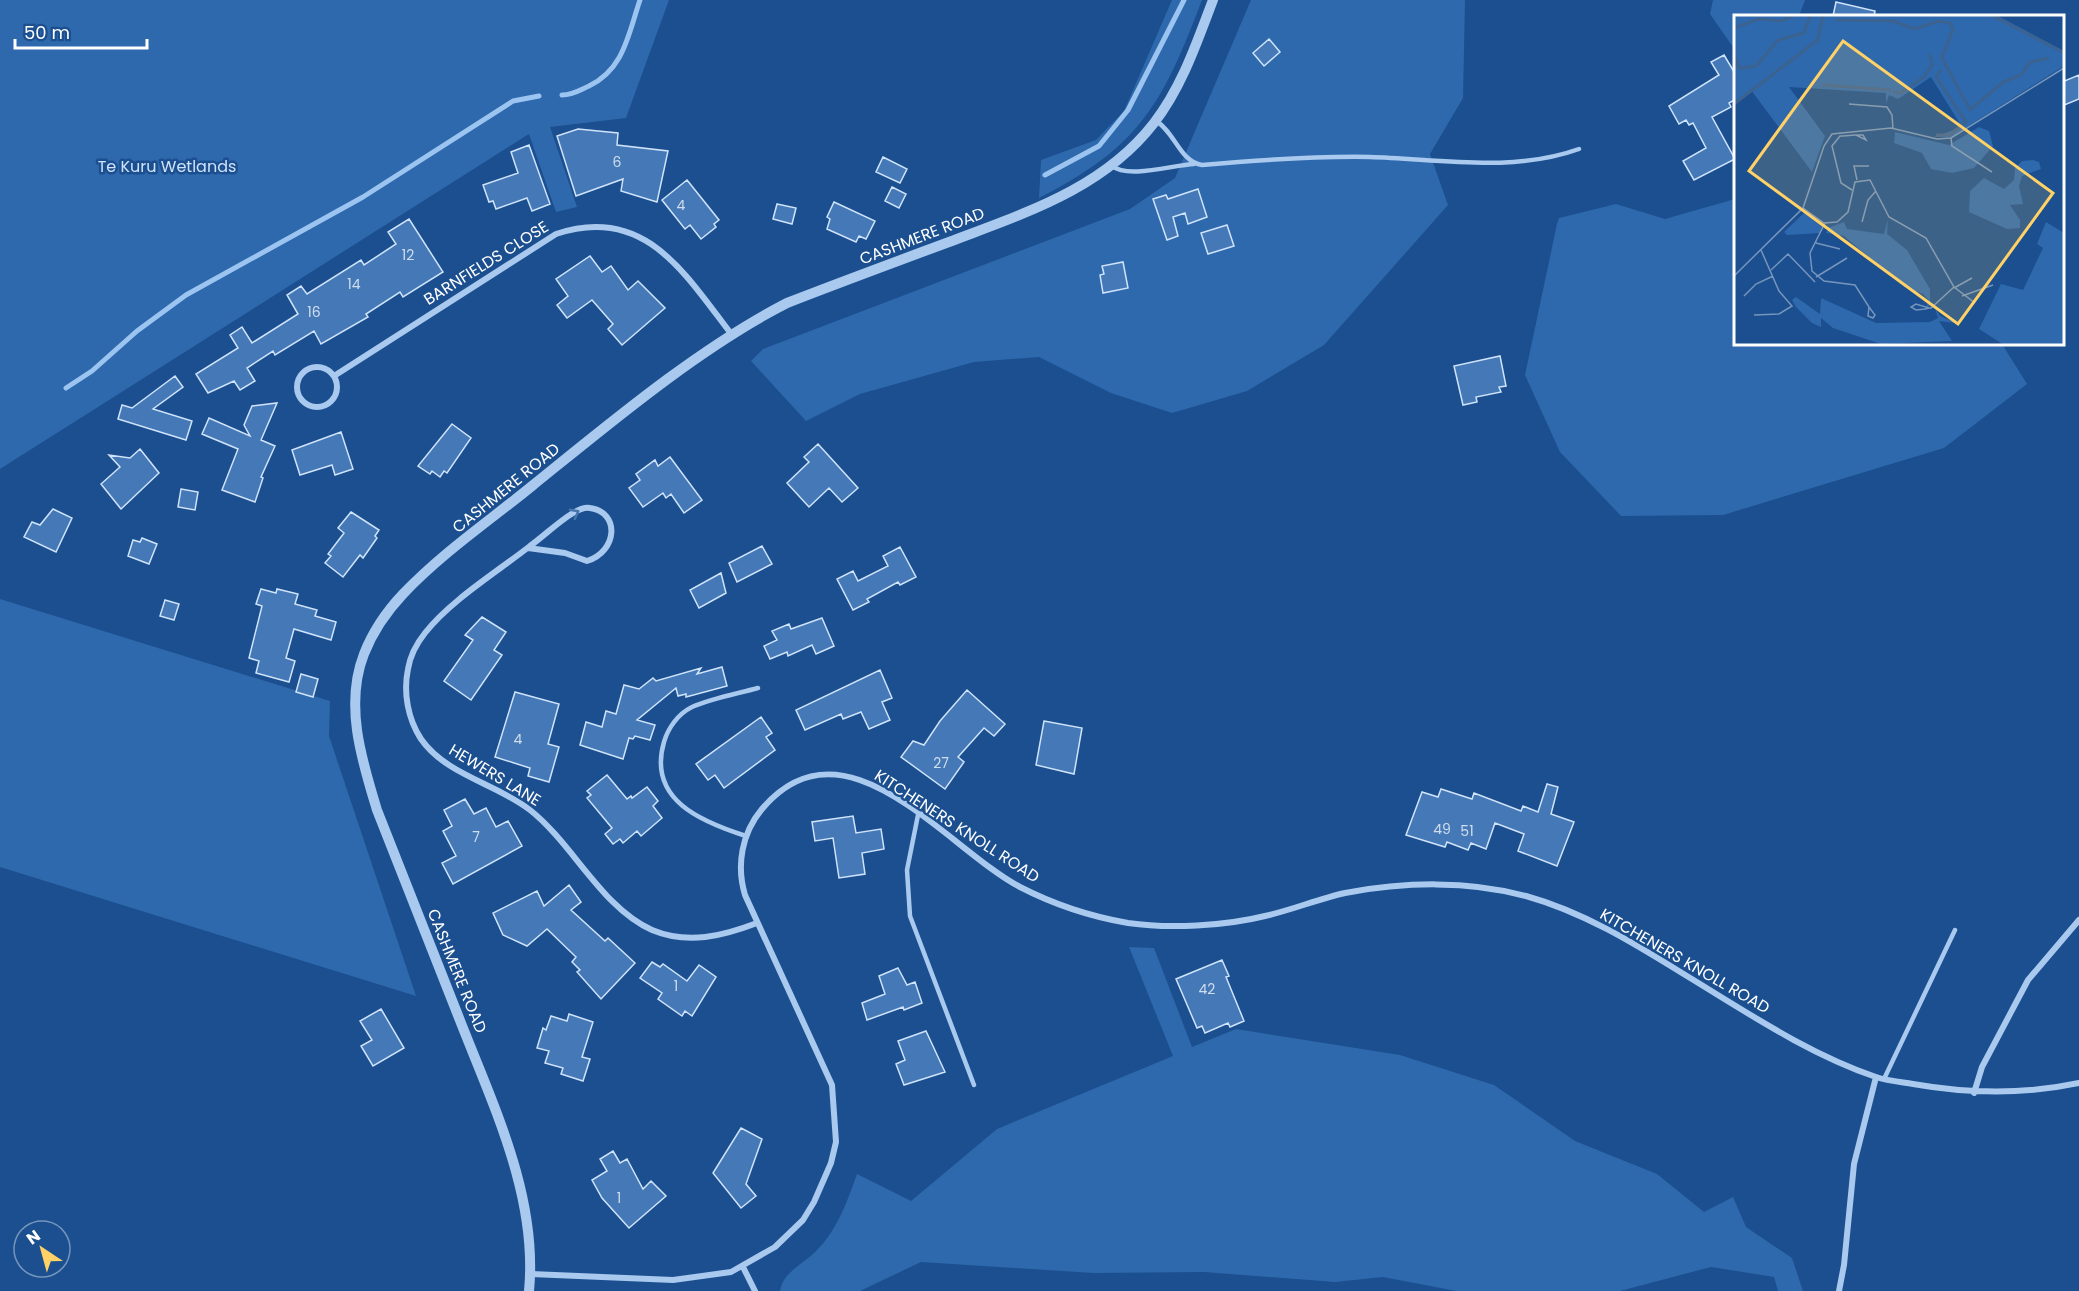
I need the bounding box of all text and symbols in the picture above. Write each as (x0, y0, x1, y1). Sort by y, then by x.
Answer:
scale bar (15, 12, 147, 50)
inset map (1734, 15, 2064, 345)
text: 50 m (24, 20, 70, 45)
house number: 6 (613, 152, 622, 172)
park label: Te Kuru Wetlands (98, 155, 236, 178)
house number: 4 (677, 195, 686, 215)
street label: CASHMERE ROAD (856, 202, 988, 270)
street label: BARNFIELDS CLOSE (419, 215, 553, 311)
house number: 12 (402, 245, 414, 265)
house number: 14 (347, 274, 361, 294)
house number: 16 (307, 302, 321, 322)
street label: CASHMERE ROAD (447, 437, 565, 539)
one-way arrow (569, 509, 580, 521)
house number: 4 (514, 729, 523, 749)
street label: HEWERS LANE (445, 738, 545, 812)
house number: 27 (933, 753, 949, 773)
street label: KITCHENERS KNOLL ROAD (870, 764, 1044, 888)
house number: 49 (1433, 819, 1451, 839)
house number: 51 (1460, 821, 1474, 841)
house number: 7 (472, 827, 480, 847)
street label: KITCHENERS KNOLL ROAD (1596, 903, 1774, 1019)
street label: CASHMERE ROAD (422, 905, 492, 1037)
house number: 1 (674, 976, 678, 996)
house number: 42 (1199, 979, 1215, 999)
house number: 1 (617, 1188, 621, 1208)
north arrow (12, 1219, 72, 1279)
text: N (22, 1224, 45, 1250)

